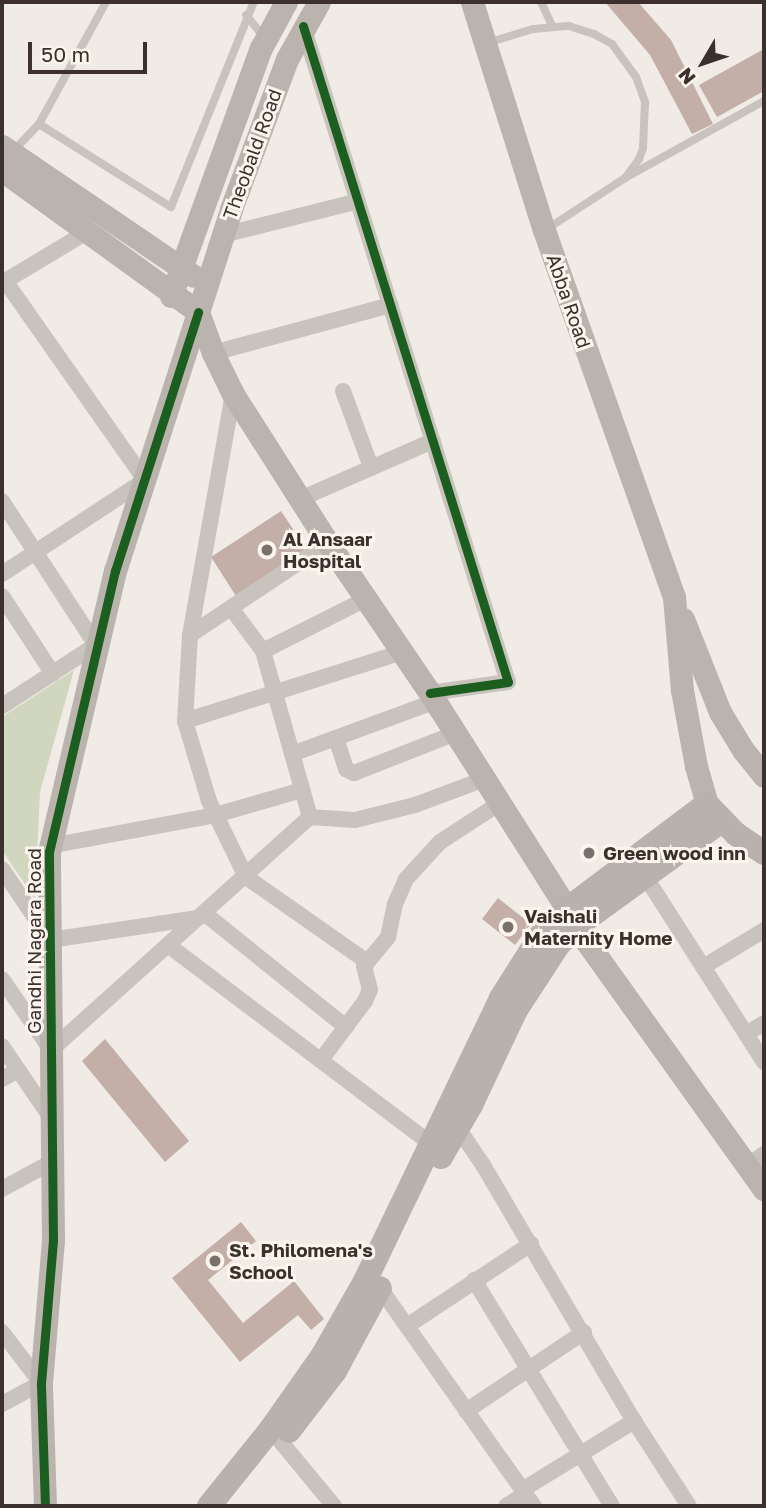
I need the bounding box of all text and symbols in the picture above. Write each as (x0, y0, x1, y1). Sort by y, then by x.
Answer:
scale bar (32, 28, 150, 72)
north arrow (668, 28, 738, 98)
text: 50 m (41, 41, 90, 67)
text: N (673, 64, 700, 89)
street label: Theobald Road (218, 86, 286, 222)
street label: Abba Road (542, 251, 596, 351)
place label: Al Ansaar Hospital (283, 528, 372, 572)
marker: Al Ansaar Hospital (257, 540, 277, 560)
place label: Green wood inn (603, 842, 746, 864)
marker: Green wood inn (581, 845, 597, 861)
street label: Gandhi Nagara Road (23, 848, 45, 1034)
place label: Vaishali Maternity Home (524, 905, 672, 949)
marker: Vaishali Maternity Home (498, 917, 518, 937)
place label: St. Philomena's School (229, 1239, 373, 1283)
marker: St. Philomena's School (207, 1253, 223, 1269)

